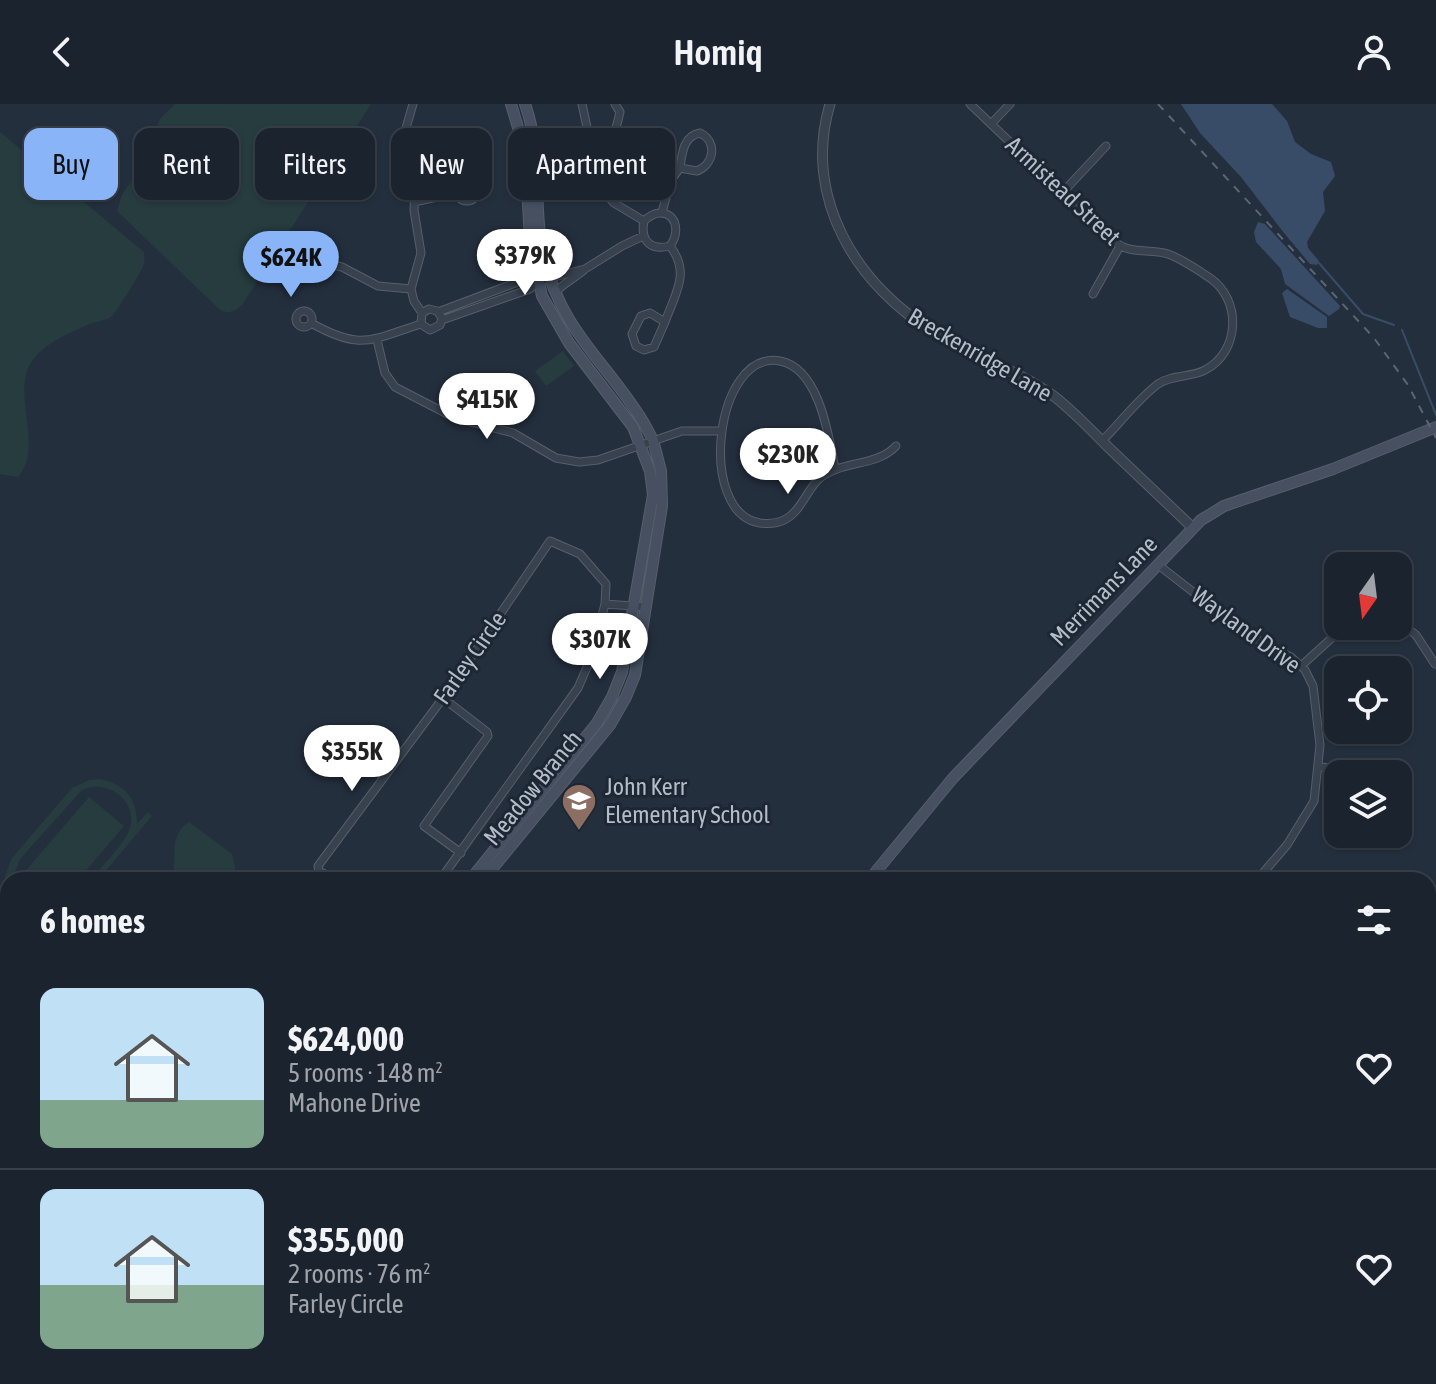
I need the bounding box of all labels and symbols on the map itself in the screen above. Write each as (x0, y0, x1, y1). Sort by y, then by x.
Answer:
street label: Armistead Street (1001, 131, 1126, 250)
pin: $379K (469, 229, 581, 297)
pin: $624K (235, 231, 347, 299)
street label: Breckenridge Lane (903, 302, 1057, 407)
pin: $415K (431, 373, 543, 441)
pin: $230K (732, 428, 844, 496)
street label: Merrimans Lane (1045, 530, 1162, 651)
north arrow (1324, 552, 1412, 640)
street label: Wayland Drive (1187, 581, 1306, 678)
street label: Farley Circle (428, 606, 511, 709)
pin: $307K (544, 613, 656, 681)
pin: $355K (296, 725, 408, 793)
street label: Meadow Branch (478, 725, 587, 850)
place label: John Kerr Elementary School (605, 773, 771, 828)
school or university icon: John Kerr Elementary School (560, 782, 598, 832)

